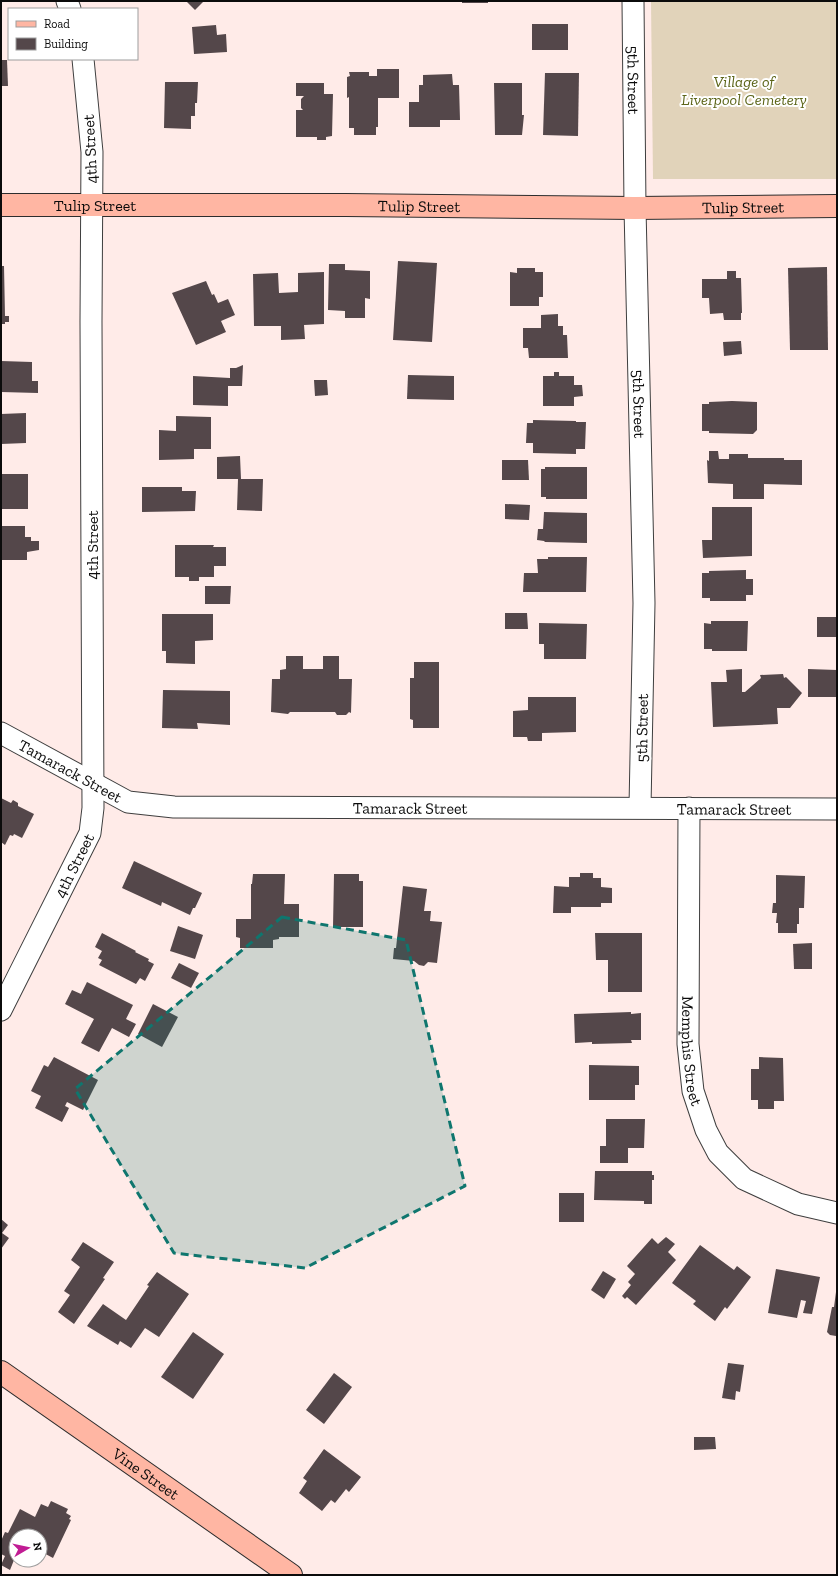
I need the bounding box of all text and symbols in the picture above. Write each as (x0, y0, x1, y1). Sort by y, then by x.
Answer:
legend (8, 8, 138, 60)
text: Road (44, 17, 70, 31)
text: Building (44, 37, 88, 51)
street label: 5th Street (624, 46, 644, 115)
park label: Village of Liverpool Cemetery (681, 72, 807, 109)
street label: 4th Street (79, 114, 101, 184)
street label: Tulip Street (54, 196, 136, 215)
street label: Tulip Street (378, 196, 460, 216)
street label: Tulip Street (702, 197, 784, 217)
street label: 5th Street (629, 369, 650, 439)
street label: 4th Street (83, 510, 102, 580)
street label: 5th Street (632, 693, 652, 763)
street label: Tamarack Street (15, 735, 125, 806)
street label: Tamarack Street (353, 798, 468, 817)
street label: Tamarack Street (677, 799, 792, 818)
street label: 4th Street (50, 830, 98, 900)
street label: Memphis Street (678, 996, 707, 1108)
street label: Vine Street (108, 1443, 183, 1503)
north arrow (8, 1528, 48, 1568)
text: N (30, 1541, 45, 1552)

